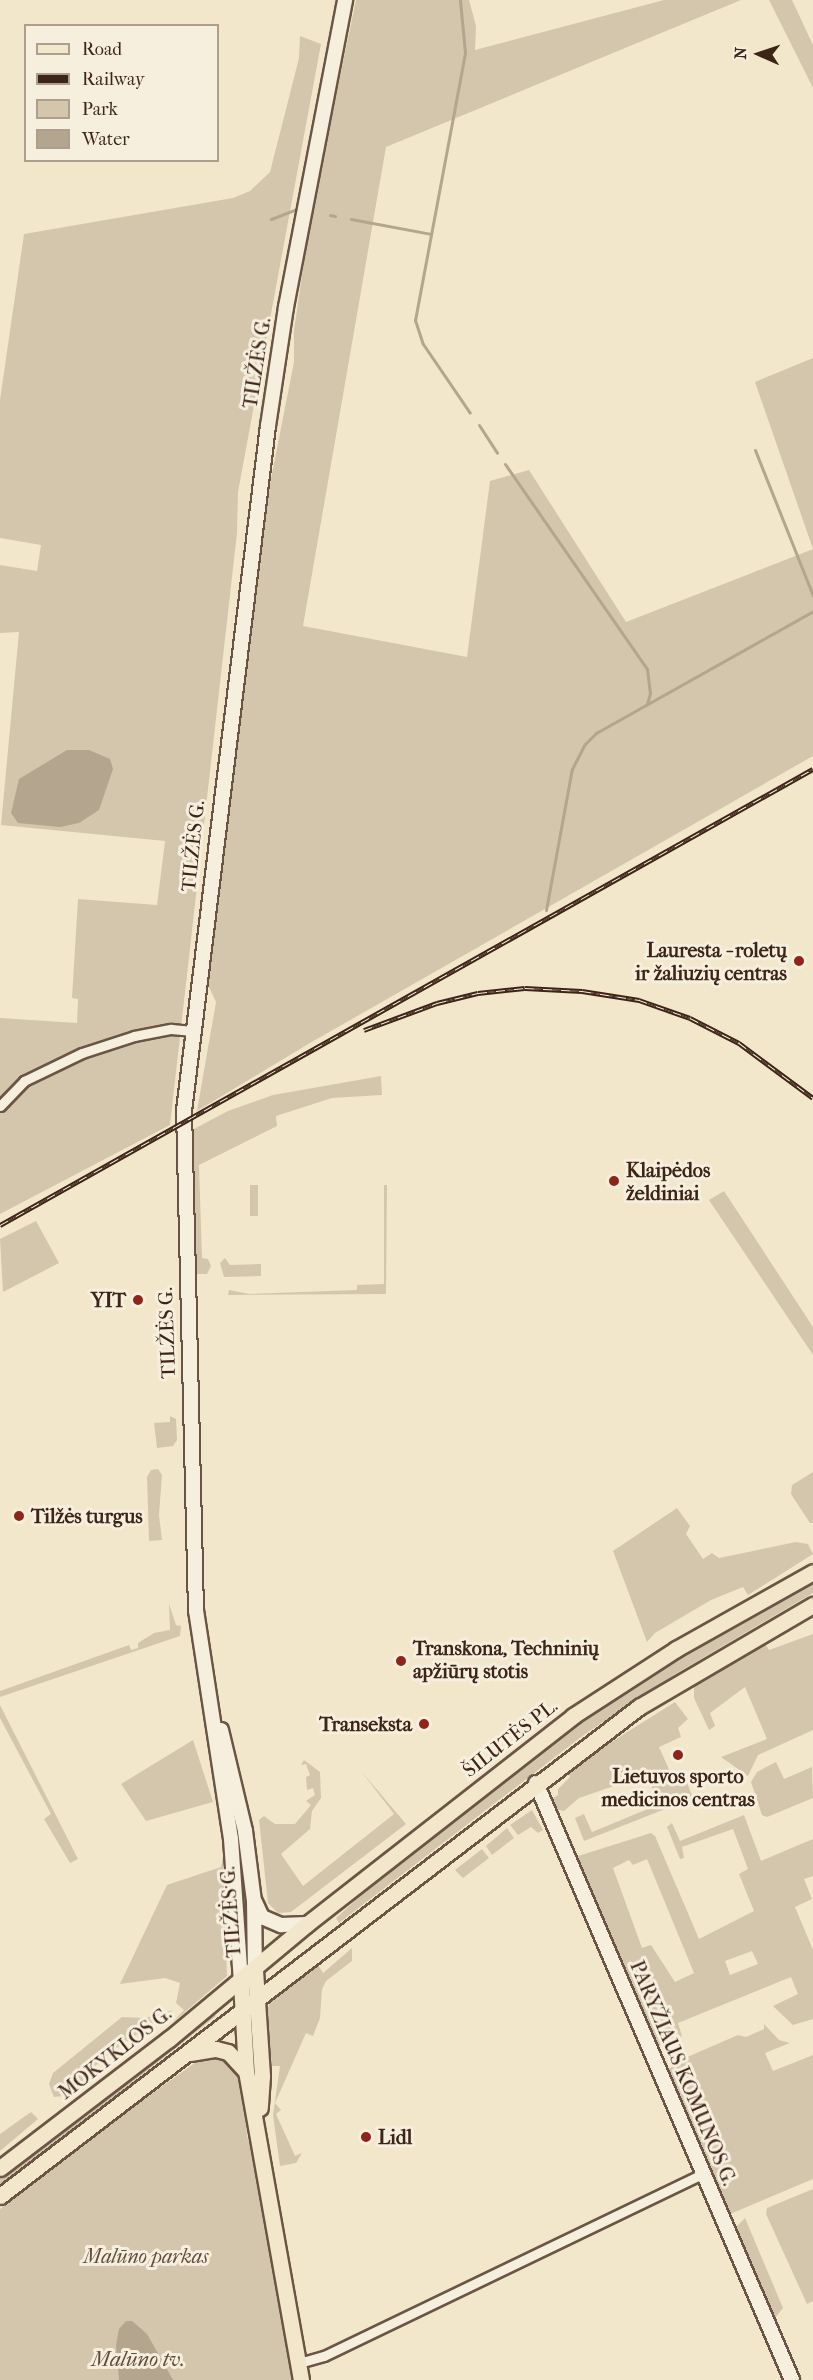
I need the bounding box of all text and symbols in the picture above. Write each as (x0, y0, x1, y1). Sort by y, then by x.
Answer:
legend (24, 24, 219, 162)
north arrow (729, 24, 789, 84)
text: Road (82, 39, 122, 60)
text: N (731, 46, 750, 60)
text: Railway (82, 69, 145, 90)
text: Park (82, 99, 118, 120)
text: Water (82, 129, 130, 150)
street label: TILŽĖS G. (238, 316, 276, 410)
street label: TILŽĖS G. (176, 799, 210, 893)
place label: Lauresta - roletų ir žaliuzių centras (635, 938, 787, 985)
marker: Lauresta - roletų ir žaliuzių centras (792, 954, 806, 968)
place label: Klaipėdos želdiniai (626, 1158, 710, 1205)
marker: Klaipėdos želdiniai (607, 1174, 621, 1188)
street label: TILŽĖS G. (153, 1287, 181, 1379)
place label: YIT (91, 1288, 126, 1312)
marker: YIT (131, 1293, 145, 1307)
place label: Tilžės turgus (31, 1504, 143, 1528)
marker: Tilžės turgus (12, 1509, 26, 1523)
place label: Transkona, Techninių apžiūrų stotis (413, 1637, 599, 1684)
marker: Transkona, Techninių apžiūrų stotis (394, 1654, 408, 1668)
street label: ŠILUTĖS PL. (458, 1694, 562, 1782)
place label: Transeksta (319, 1712, 412, 1736)
marker: Transeksta (417, 1717, 431, 1731)
marker: Lietuvos sporto medicinos centras (671, 1748, 685, 1762)
place label: Lietuvos sporto medicinos centras (601, 1764, 755, 1811)
street label: TILŽĖS G. (216, 1865, 246, 1959)
street label: PARYŽIAUS KOMUNOS G. (625, 1957, 741, 2189)
street label: MOKYKLOS G. (54, 2001, 176, 2105)
place label: Lidl (378, 2125, 412, 2149)
marker: Lidl (359, 2130, 373, 2144)
park label: Malūno parkas (84, 2244, 208, 2268)
water label: Malūno tv. (91, 2346, 185, 2372)

